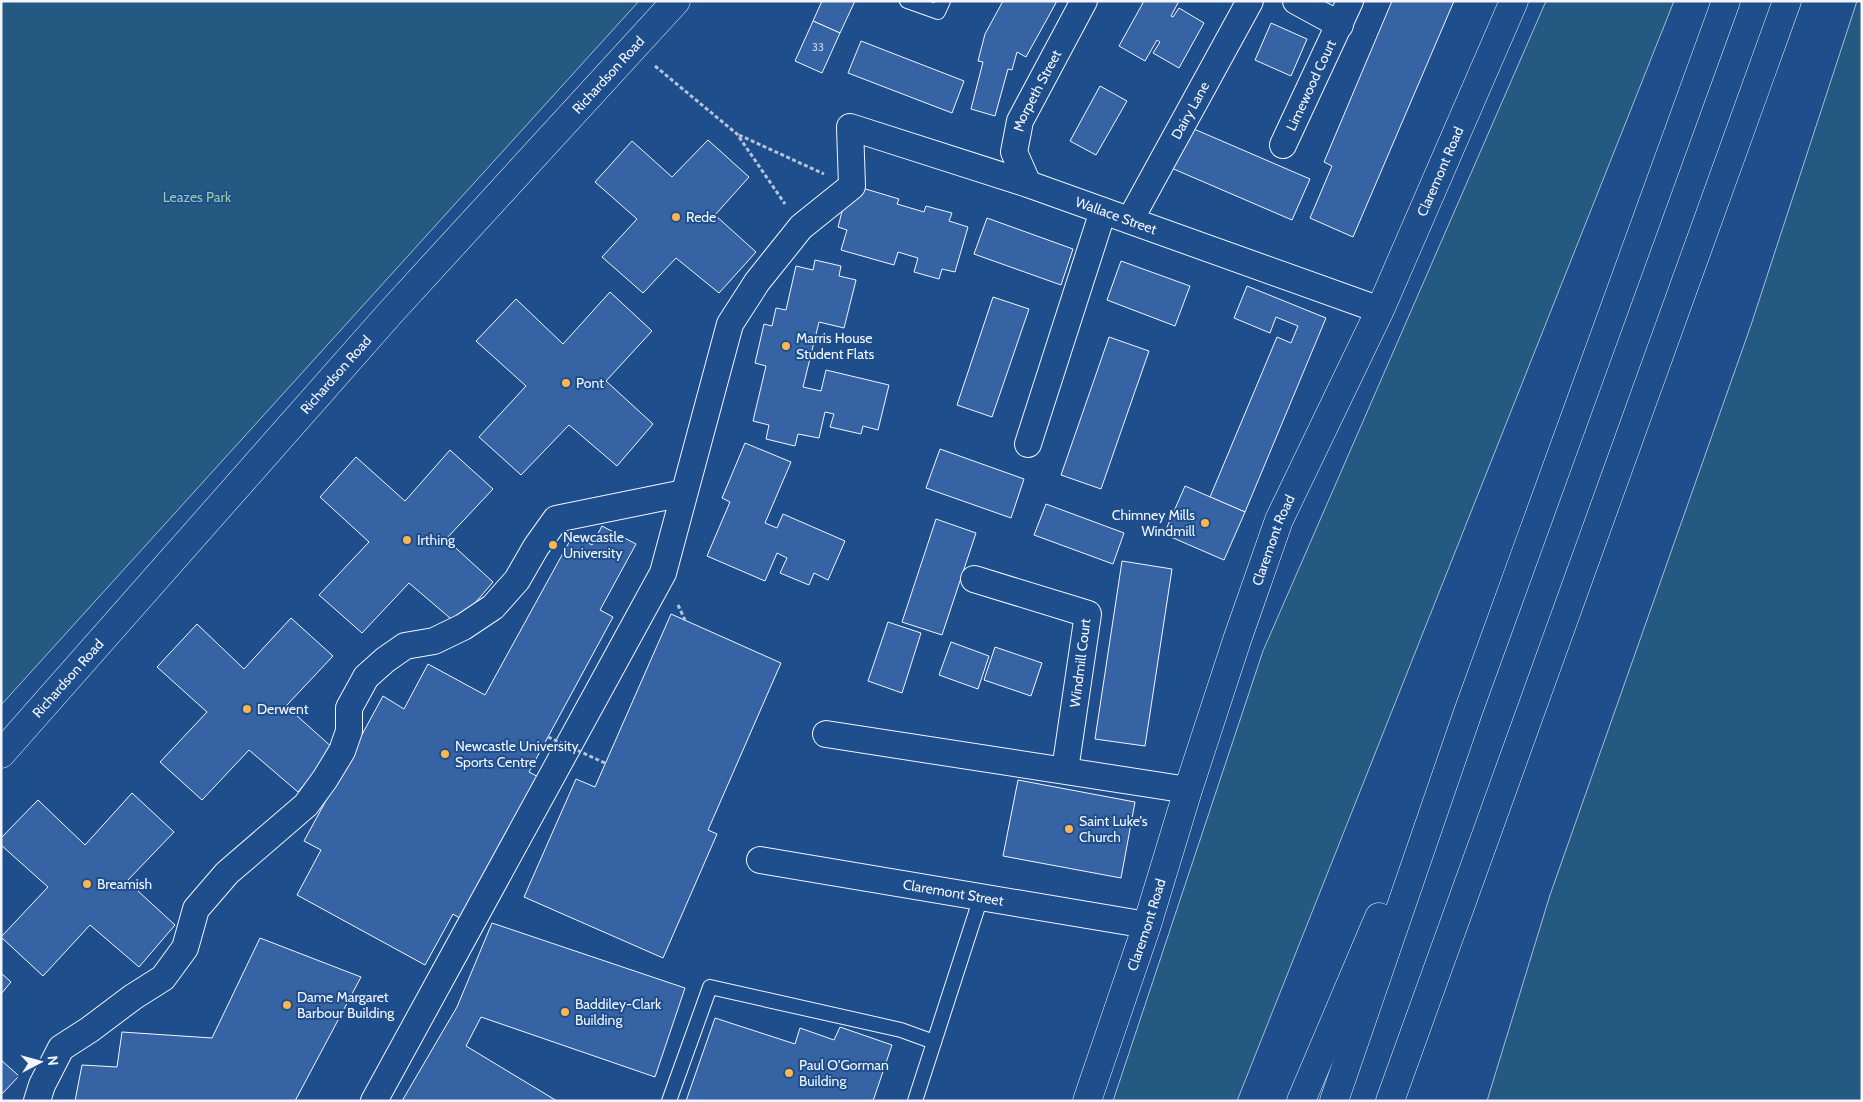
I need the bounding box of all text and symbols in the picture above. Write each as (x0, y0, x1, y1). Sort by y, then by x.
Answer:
street label: Richardson Road (568, 32, 648, 117)
street label: Limewood Court (1282, 36, 1340, 134)
house number: 33 (812, 40, 824, 54)
street label: Morpeth Street (1009, 46, 1065, 133)
street label: Dairy Lane (1167, 78, 1213, 142)
street label: Claremont Road (1413, 124, 1467, 219)
park label: Leazes Park (163, 188, 232, 206)
street label: Wallace Street (1073, 193, 1160, 238)
place label: Rede (686, 208, 716, 226)
marker: Rede (670, 211, 682, 223)
place label: Marris House Student Flats (796, 329, 874, 363)
street label: Richardson Road (296, 332, 375, 418)
marker: Marris House Student Flats (780, 340, 792, 352)
place label: Pont (576, 374, 604, 392)
marker: Pont (560, 377, 572, 389)
street label: Claremont Road (1248, 492, 1299, 588)
place label: Chimney Mills Windmill (1112, 506, 1196, 540)
marker: Chimney Mills Windmill (1199, 517, 1211, 529)
place label: Newcastle University (563, 528, 624, 562)
place label: Irthing (417, 531, 456, 549)
marker: Irthing (401, 534, 413, 546)
marker: Newcastle University (547, 539, 559, 551)
street label: Windmill Court (1066, 617, 1094, 708)
street label: Richardson Road (28, 635, 107, 721)
place label: Derwent (257, 700, 309, 718)
marker: Derwent (241, 703, 253, 715)
place label: Newcastle University Sports Centre (455, 737, 579, 771)
marker: Newcastle University Sports Centre (439, 748, 451, 760)
place label: Saint Luke's Church (1079, 812, 1148, 846)
marker: Saint Luke's Church (1063, 823, 1075, 835)
place label: Breamish (97, 875, 152, 893)
street label: Claremont Street (902, 875, 1005, 910)
street label: Claremont Road (1123, 876, 1170, 973)
marker: Breamish (81, 878, 93, 890)
place label: Dame Margaret Barbour Building (297, 988, 395, 1022)
place label: Baddiley-Clark Building (575, 995, 662, 1029)
marker: Dame Margaret Barbour Building (281, 999, 293, 1011)
marker: Baddiley-Clark Building (559, 1006, 571, 1018)
north arrow (15, 1037, 65, 1087)
text: N (43, 1055, 62, 1067)
place label: Paul O'Gorman Building (799, 1056, 889, 1090)
marker: Paul O'Gorman Building (783, 1067, 795, 1079)

